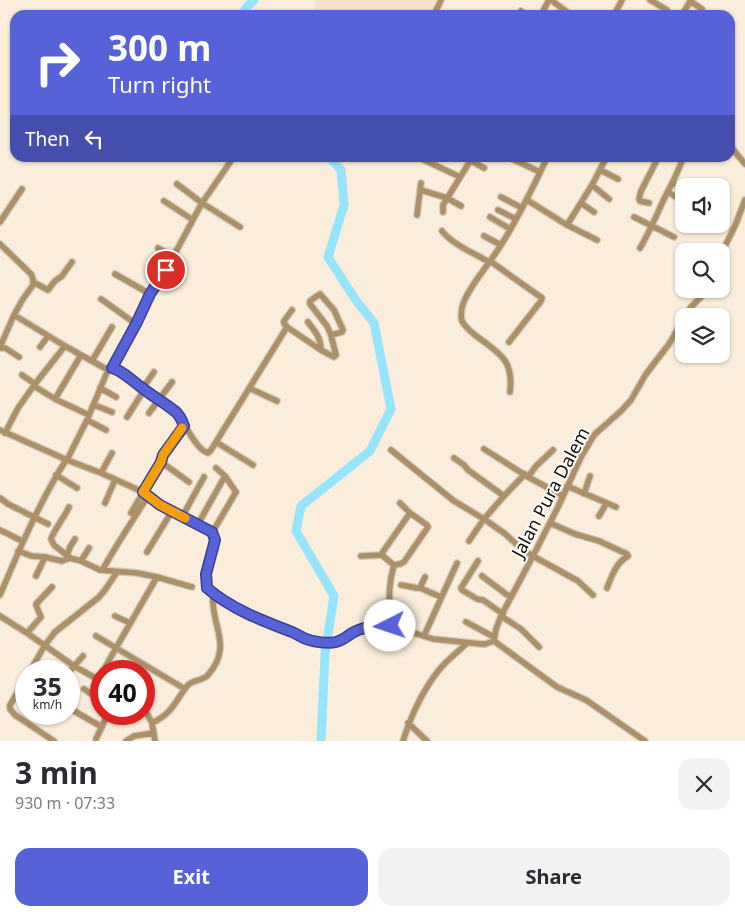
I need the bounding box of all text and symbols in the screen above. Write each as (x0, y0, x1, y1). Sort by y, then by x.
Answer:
text: 300 m (108, 24, 211, 71)
icon: right (25, 30, 90, 95)
text: Turn right (108, 69, 211, 99)
icon: left (80, 125, 108, 153)
text: Then (25, 126, 70, 152)
map controls (675, 178, 730, 363)
button: sound (675, 178, 730, 233)
button: search (675, 243, 730, 298)
pin (145, 249, 187, 291)
icon: arrive (152, 256, 180, 284)
button: layers (675, 308, 730, 363)
street label: Jalan Pura Dalem (505, 423, 594, 563)
position arrow (363, 599, 415, 651)
speed limit sign: 40 (90, 660, 155, 725)
text: 35 (33, 669, 62, 703)
text: km/h (33, 696, 62, 713)
text: 3 min (15, 752, 98, 793)
button: close (678, 758, 730, 810)
text: 930 m · 07:33 (15, 792, 115, 814)
button: Exit (15, 848, 368, 906)
button: Share (378, 848, 730, 906)

